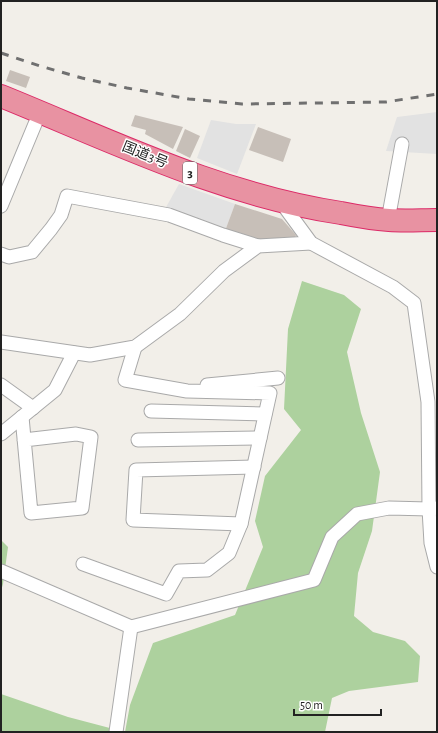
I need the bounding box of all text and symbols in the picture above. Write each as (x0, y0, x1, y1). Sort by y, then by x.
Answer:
street label: 国道3号 (120, 139, 170, 170)
road number: 3 (183, 162, 197, 184)
scale bar (294, 691, 381, 717)
text: 50 m (300, 699, 323, 711)

